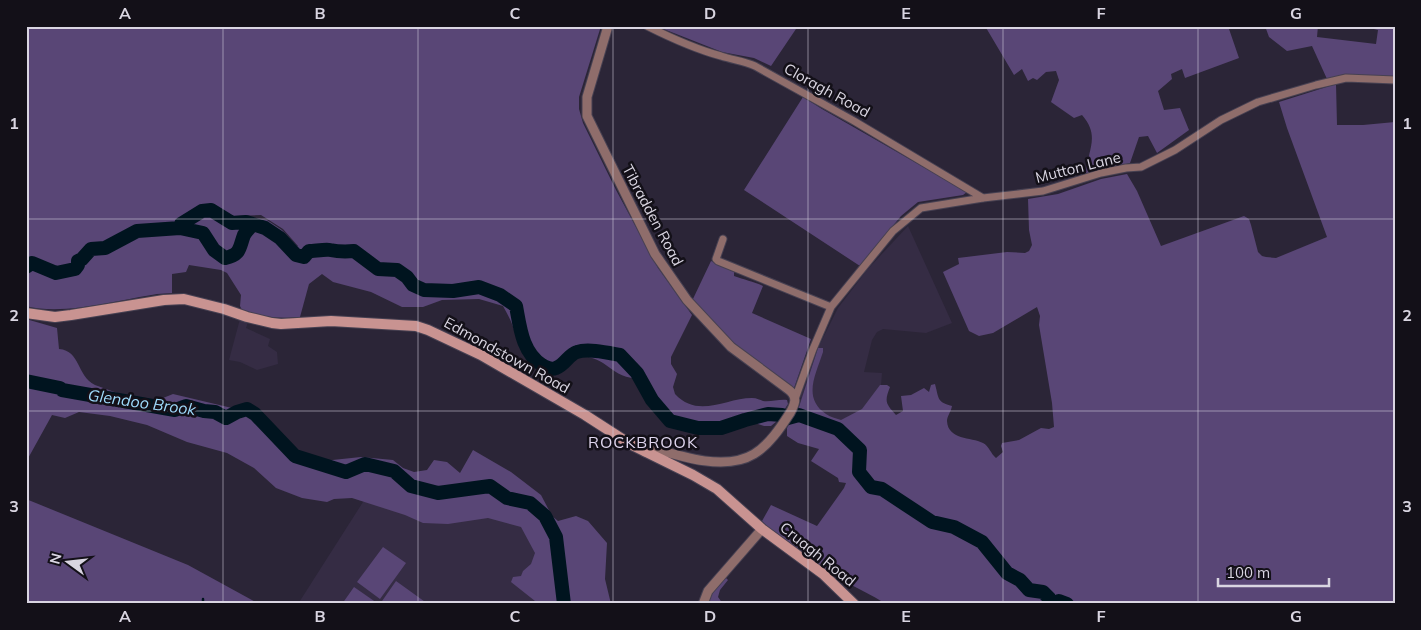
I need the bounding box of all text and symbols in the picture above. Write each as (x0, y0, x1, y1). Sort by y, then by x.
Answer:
text: A (119, 3, 131, 23)
text: B (314, 3, 326, 23)
text: C (510, 3, 521, 23)
text: D (704, 3, 716, 23)
text: E (901, 3, 911, 23)
text: F (1096, 3, 1106, 23)
text: G (1290, 3, 1302, 23)
street label: Cloragh Road (781, 59, 873, 121)
text: 1 (9, 113, 19, 133)
text: 1 (1402, 113, 1412, 133)
street label: Mutton Lane (1033, 147, 1123, 187)
street label: Tibradden Road (618, 161, 688, 269)
text: 2 (9, 305, 19, 325)
text: 2 (1402, 305, 1412, 325)
street label: Edmondstown Road (441, 313, 573, 397)
water label: Glendoo Brook (87, 385, 198, 420)
district label: ROCKBROOK (588, 432, 698, 452)
text: 3 (9, 496, 19, 516)
text: 3 (1402, 496, 1412, 516)
street label: Cruagh Road (776, 518, 860, 590)
north arrow (42, 538, 92, 588)
text: N (45, 551, 66, 566)
scale bar (1218, 555, 1330, 587)
text: 100 m (1226, 563, 1270, 582)
text: A (119, 606, 131, 626)
text: B (314, 606, 326, 626)
text: C (510, 606, 521, 626)
text: D (704, 606, 716, 626)
text: E (901, 606, 911, 626)
text: F (1096, 606, 1106, 626)
text: G (1290, 606, 1302, 626)

